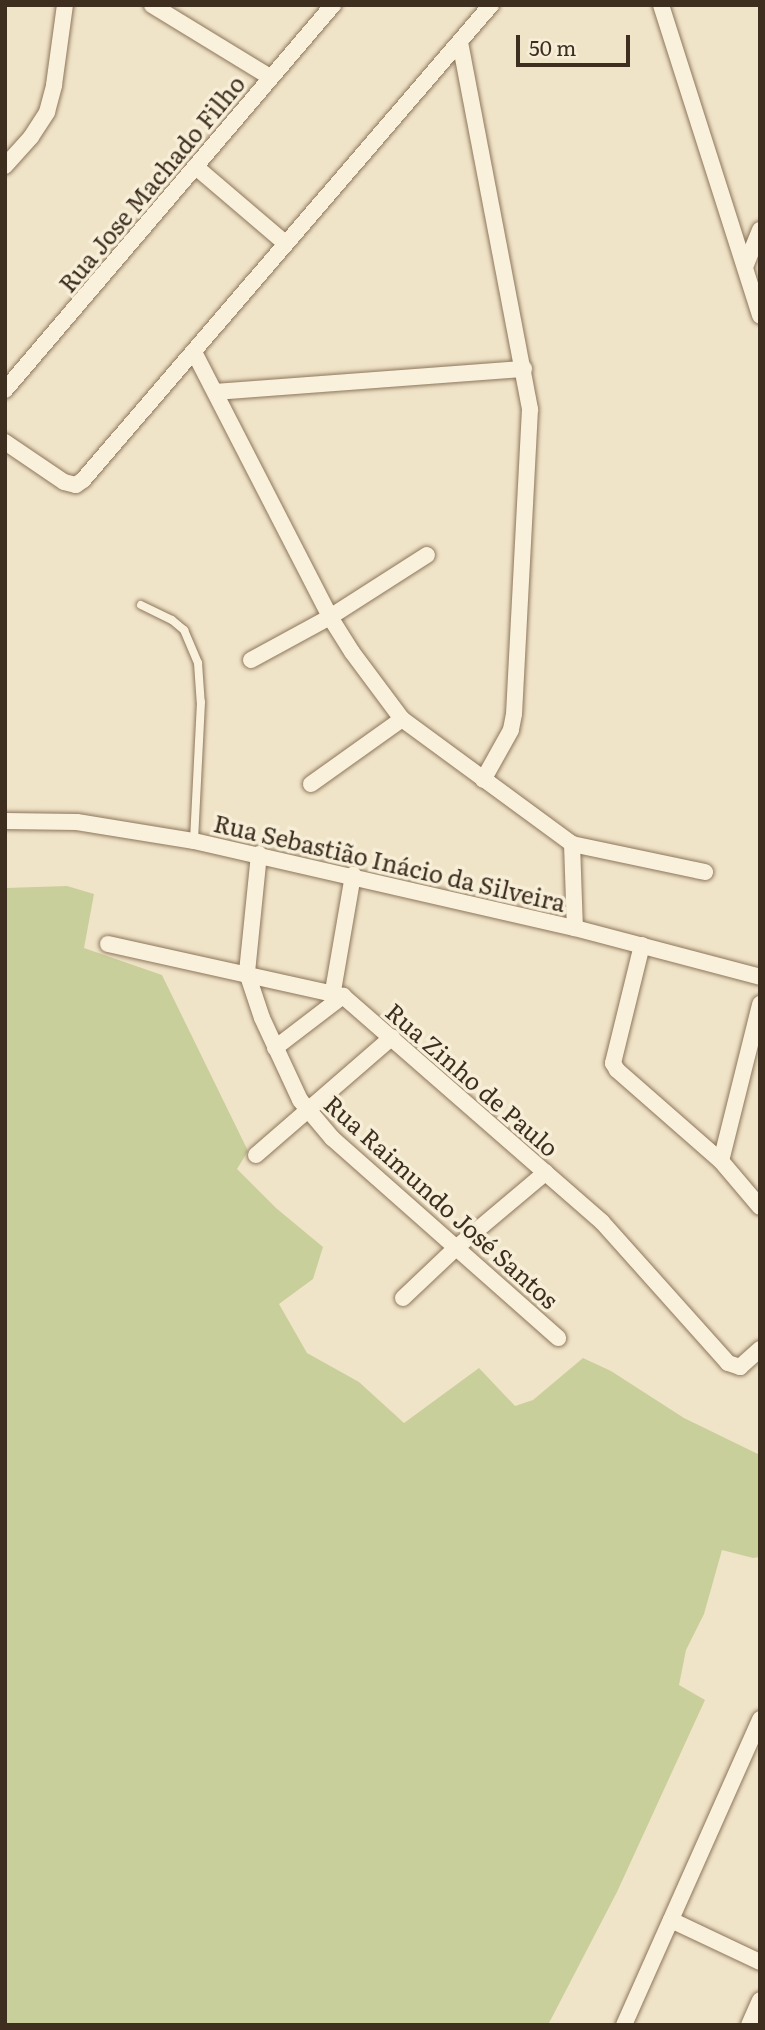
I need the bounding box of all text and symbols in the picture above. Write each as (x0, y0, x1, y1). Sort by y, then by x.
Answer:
scale bar (520, 21, 634, 65)
text: 50 m (529, 31, 576, 62)
street label: Rua Jose Machado Filho (52, 69, 250, 297)
street label: Rua Sebastião Inácio da Silveira (211, 807, 569, 917)
street label: Rua Zinho de Paulo (381, 996, 565, 1162)
street label: Rua Raimundo José Santos (319, 1088, 565, 1314)

